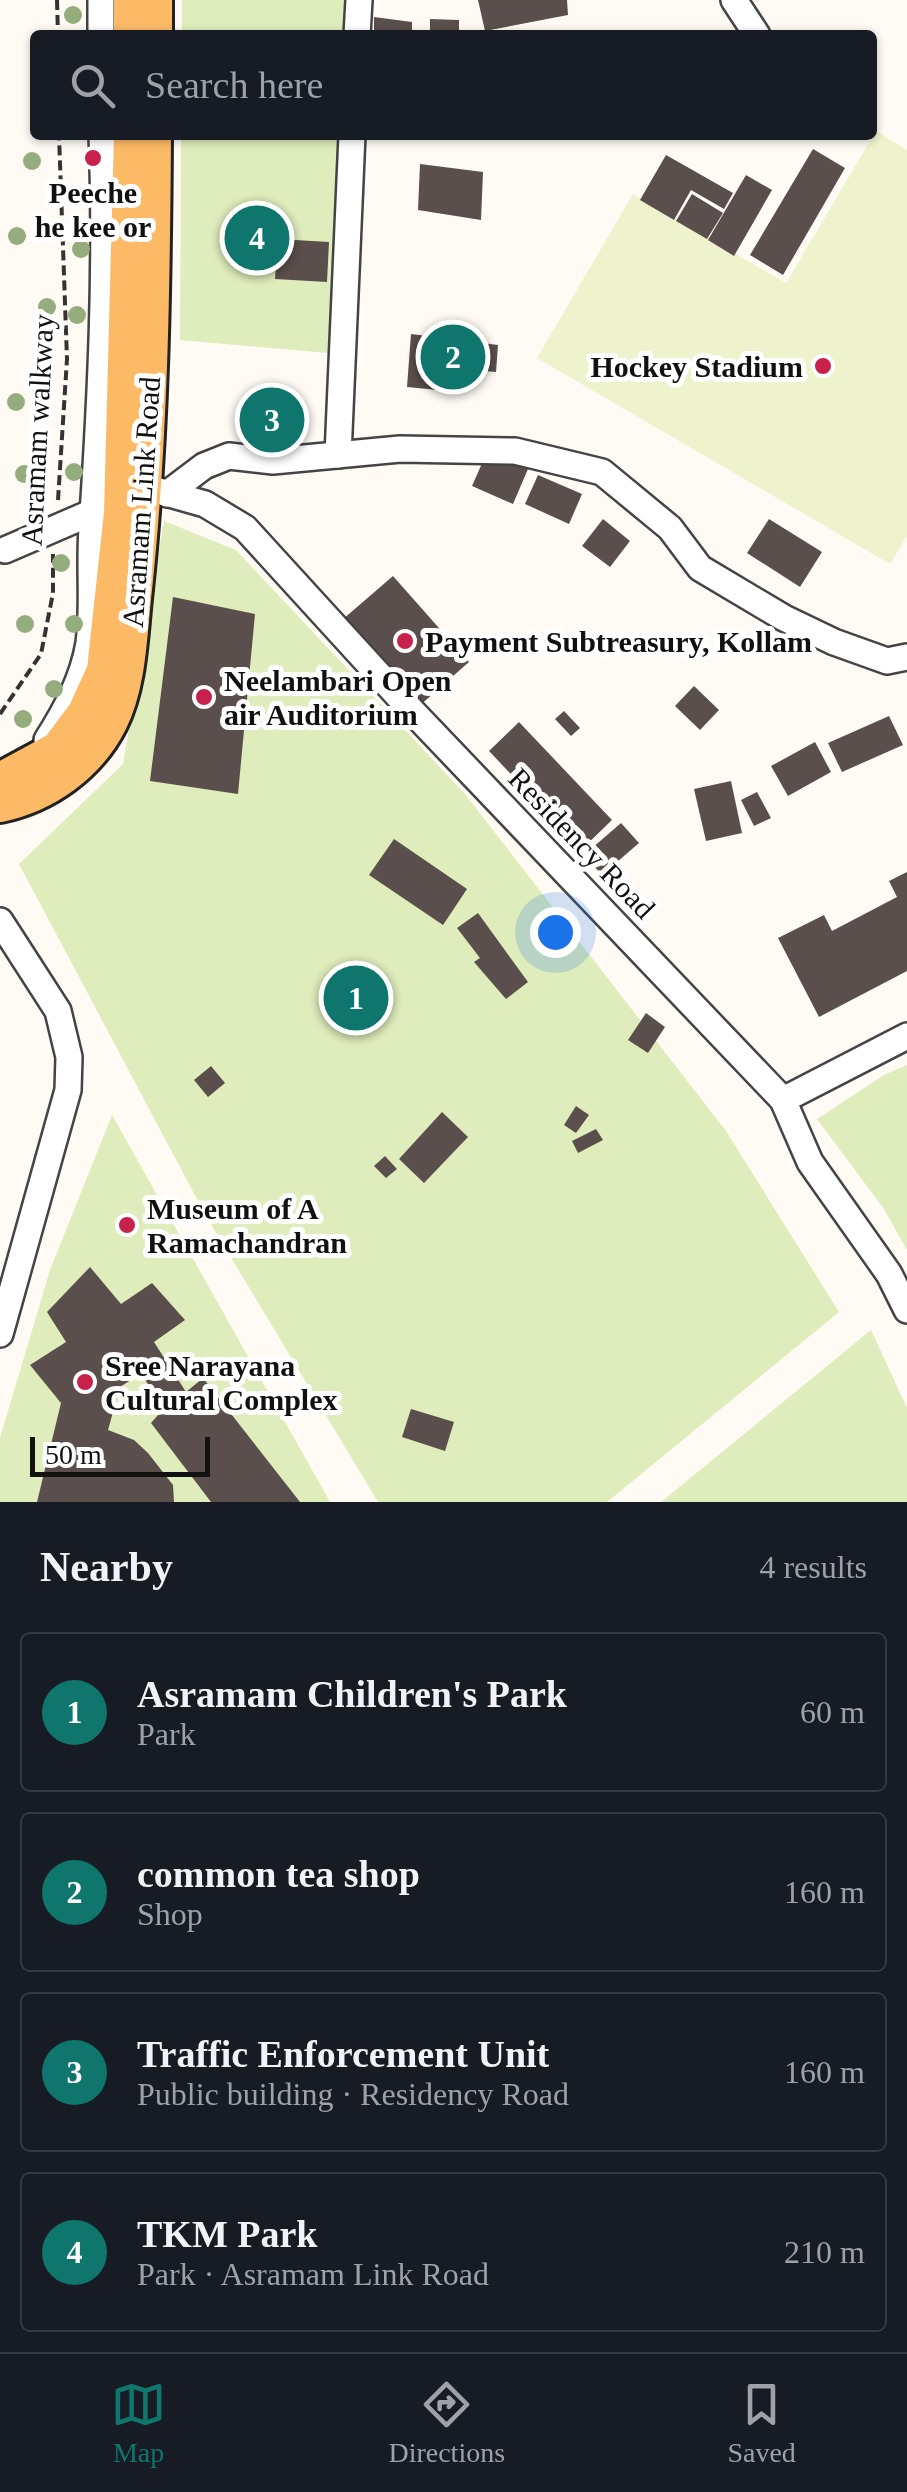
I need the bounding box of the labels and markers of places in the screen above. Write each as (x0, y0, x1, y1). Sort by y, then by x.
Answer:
marker: Peeche he kee or (82, 147, 104, 169)
place label: Peeche he kee or (35, 176, 151, 243)
pin: 4 (224, 200, 290, 276)
pin: 2 (420, 320, 486, 394)
place label: Hockey Stadium (590, 350, 803, 383)
marker: Hockey Stadium (812, 355, 834, 377)
pin: 3 (240, 382, 304, 458)
place label: Payment Subtreasury, Kollam (425, 625, 812, 658)
marker: Payment Subtreasury, Kollam (394, 630, 416, 652)
place label: Neelambari Open air Auditorium (224, 664, 452, 731)
marker: Neelambari Open air Auditorium (193, 686, 215, 708)
pin: 1 (324, 960, 388, 1036)
place label: Museum of A Ramachandran (147, 1192, 347, 1259)
marker: Museum of A Ramachandran (116, 1214, 138, 1236)
place label: Sree Narayana Cultural Complex (105, 1349, 338, 1416)
marker: Sree Narayana Cultural Complex (74, 1371, 96, 1393)

